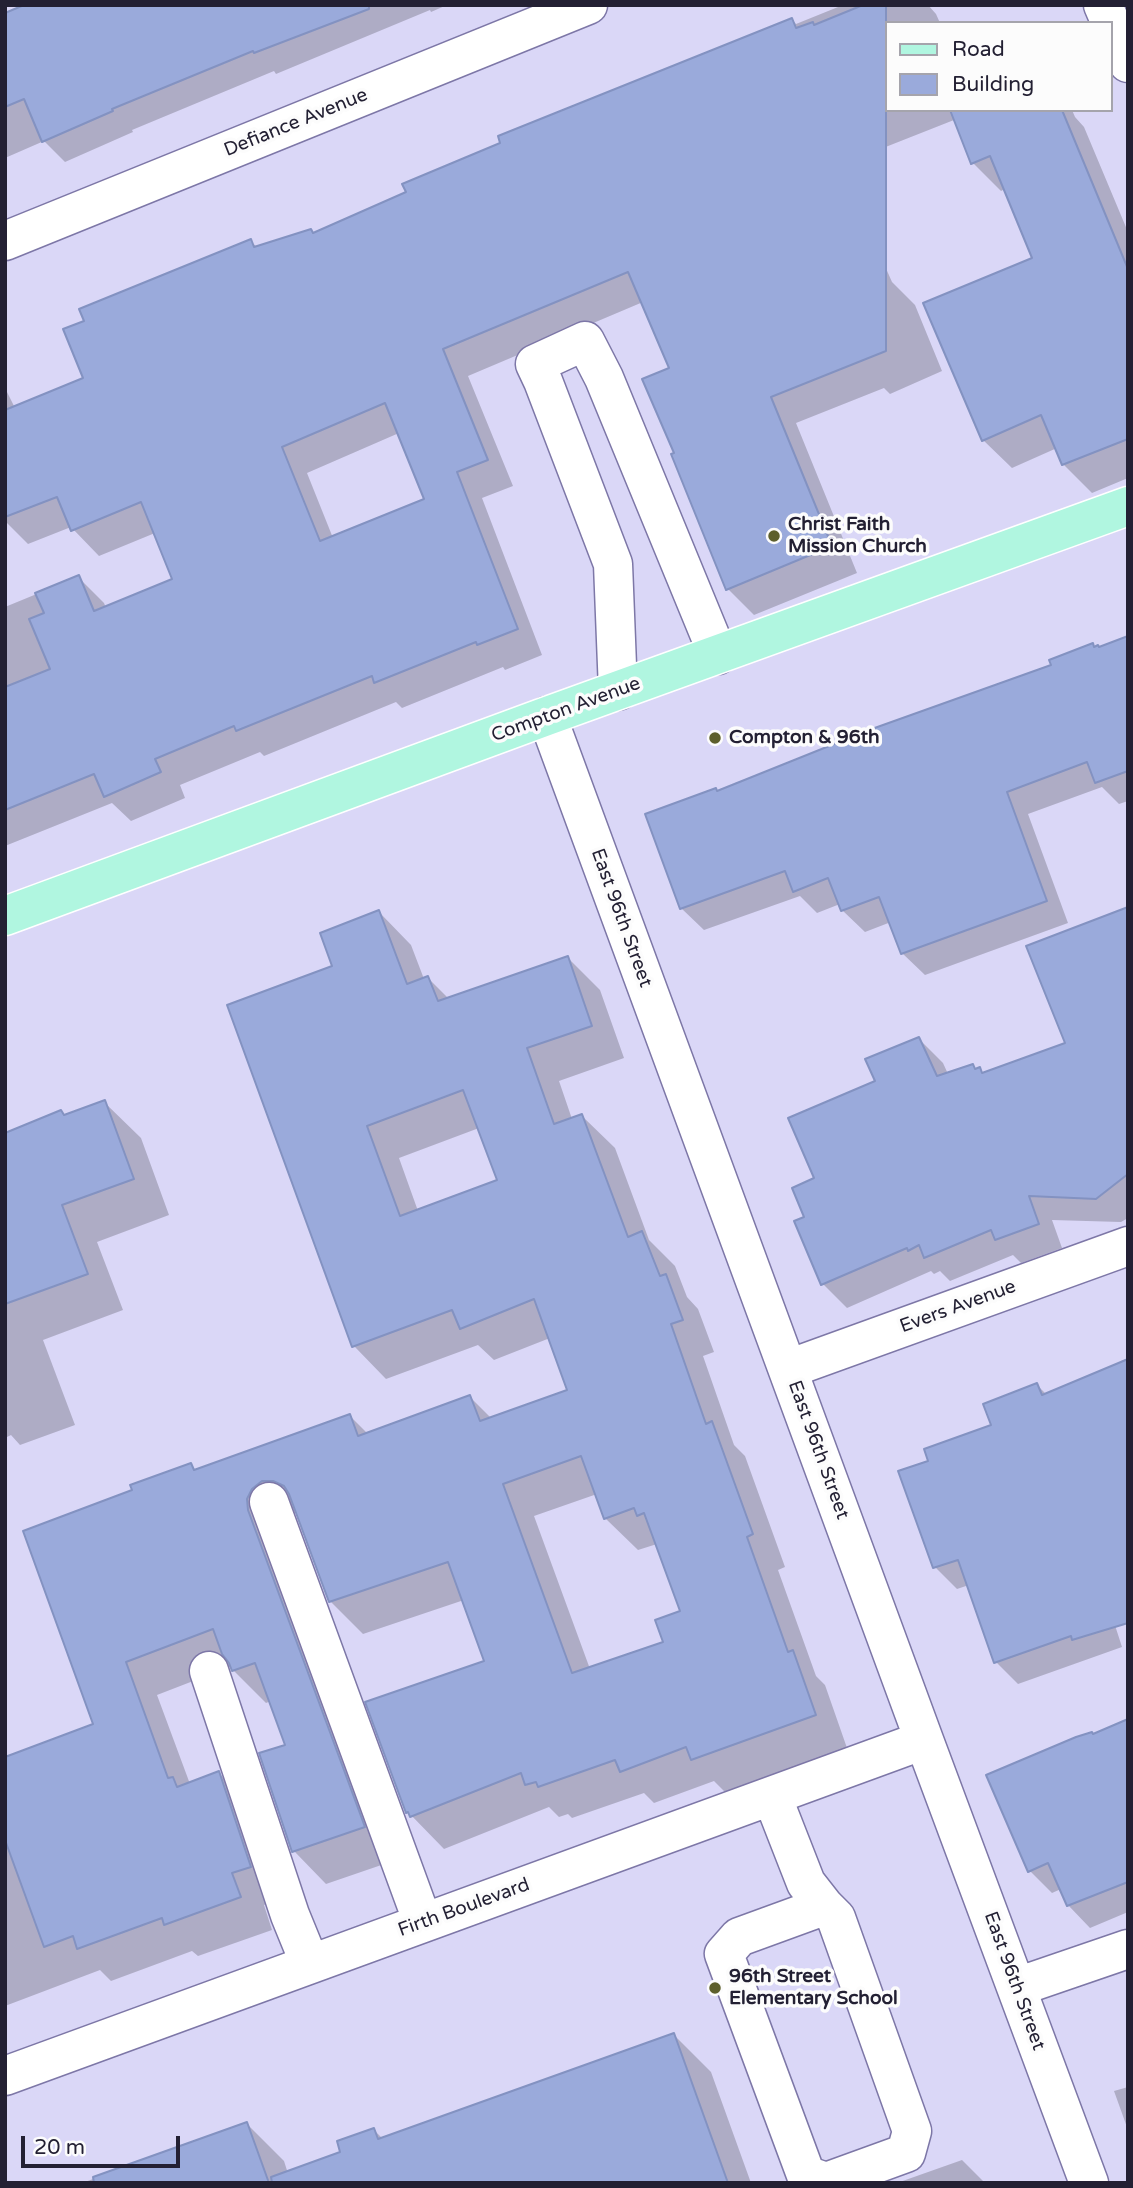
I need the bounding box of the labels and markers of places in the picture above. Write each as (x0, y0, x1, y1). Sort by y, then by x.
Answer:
place label: Christ Faith Mission Church (788, 514, 927, 558)
marker: Christ Faith Mission Church (766, 528, 782, 544)
place label: Compton & 96th (729, 727, 880, 749)
marker: Compton & 96th (707, 730, 723, 746)
place label: 96th Street Elementary School (729, 1966, 898, 2010)
marker: 96th Street Elementary School (707, 1980, 723, 1996)

